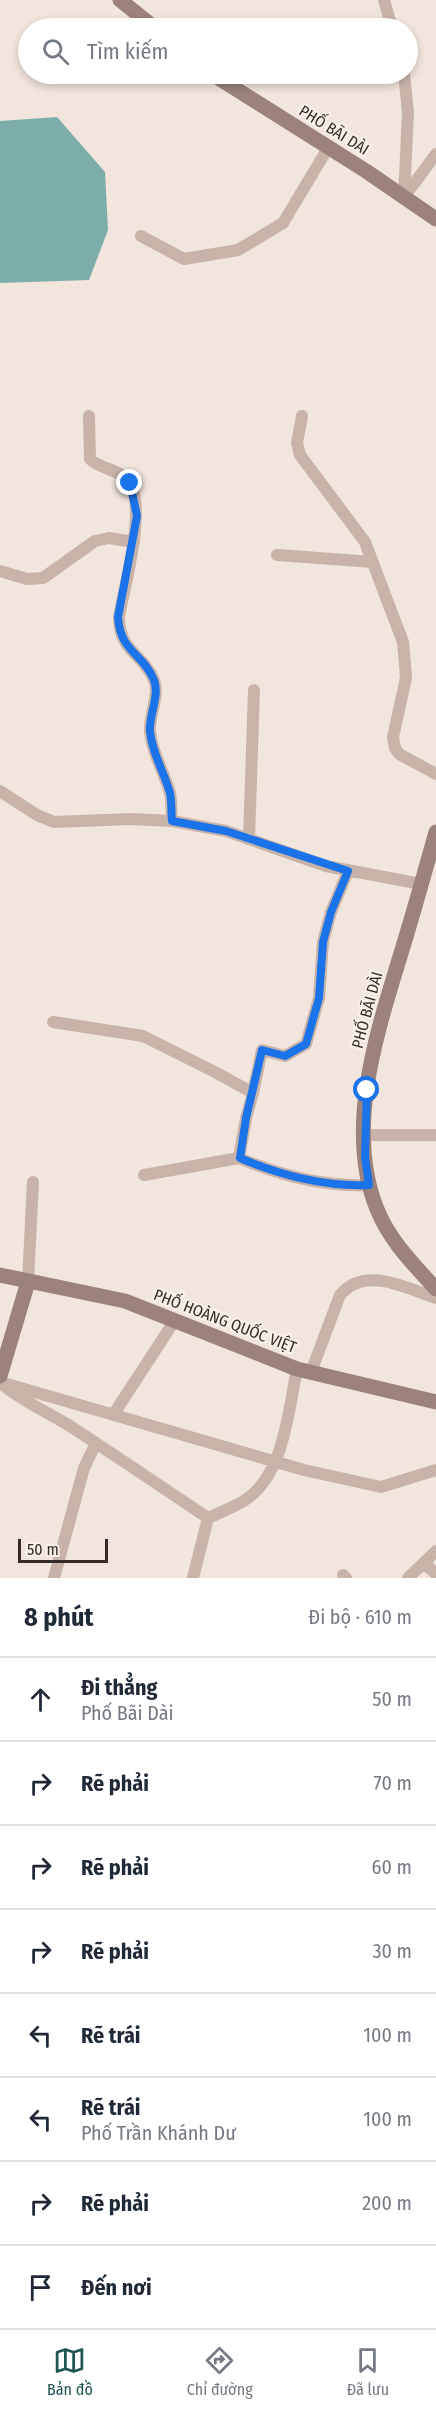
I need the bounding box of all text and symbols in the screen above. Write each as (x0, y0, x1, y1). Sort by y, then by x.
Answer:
search box (18, 18, 418, 84)
icon: search (39, 35, 72, 68)
text: Tìm kiếm (87, 38, 168, 65)
street label: PHỐ BÃI DÀI (296, 99, 374, 159)
route end (116, 469, 142, 495)
street label: PHỐ BÃI DÀI (345, 969, 386, 1050)
route start (353, 1076, 379, 1102)
street label: PHỐ HOÀNG QUỐC VIỆT (151, 1282, 301, 1357)
scale bar (18, 1536, 108, 1564)
text: 50 m (27, 1540, 59, 1559)
text: 8 phút (24, 1602, 94, 1633)
text: Đi bộ · 610 m (308, 1605, 412, 1629)
text: Đi thẳng (81, 1674, 157, 1701)
icon: ahead (24, 1683, 57, 1716)
text: 50 m (372, 1687, 412, 1711)
text: Phố Bãi Dài (81, 1701, 174, 1725)
icon: right (24, 1767, 57, 1800)
text: Rẽ phải (81, 1770, 149, 1797)
text: 70 m (374, 1771, 412, 1795)
icon: right (24, 1851, 57, 1884)
text: Rẽ phải (81, 1854, 149, 1881)
text: 60 m (372, 1855, 412, 1879)
icon: right (24, 1935, 57, 1968)
text: Rẽ phải (81, 1938, 149, 1965)
text: 30 m (372, 1939, 412, 1963)
icon: left (24, 2019, 57, 2052)
text: Rẽ trái (81, 2022, 141, 2049)
text: 100 m (363, 2023, 412, 2047)
text: Rẽ trái (81, 2094, 141, 2121)
icon: left (24, 2103, 57, 2136)
text: 100 m (363, 2107, 412, 2131)
text: Phố Trần Khánh Dư (81, 2121, 236, 2145)
icon: right (24, 2187, 57, 2220)
text: Rẽ phải (81, 2190, 149, 2217)
text: 200 m (362, 2191, 412, 2215)
icon: arrive (24, 2271, 57, 2304)
text: Đến nơi (81, 2274, 152, 2301)
tab: Bản đồ (47, 2344, 93, 2399)
tab: Chỉ đường (187, 2344, 253, 2399)
tab: Đã lưu (347, 2344, 389, 2399)

